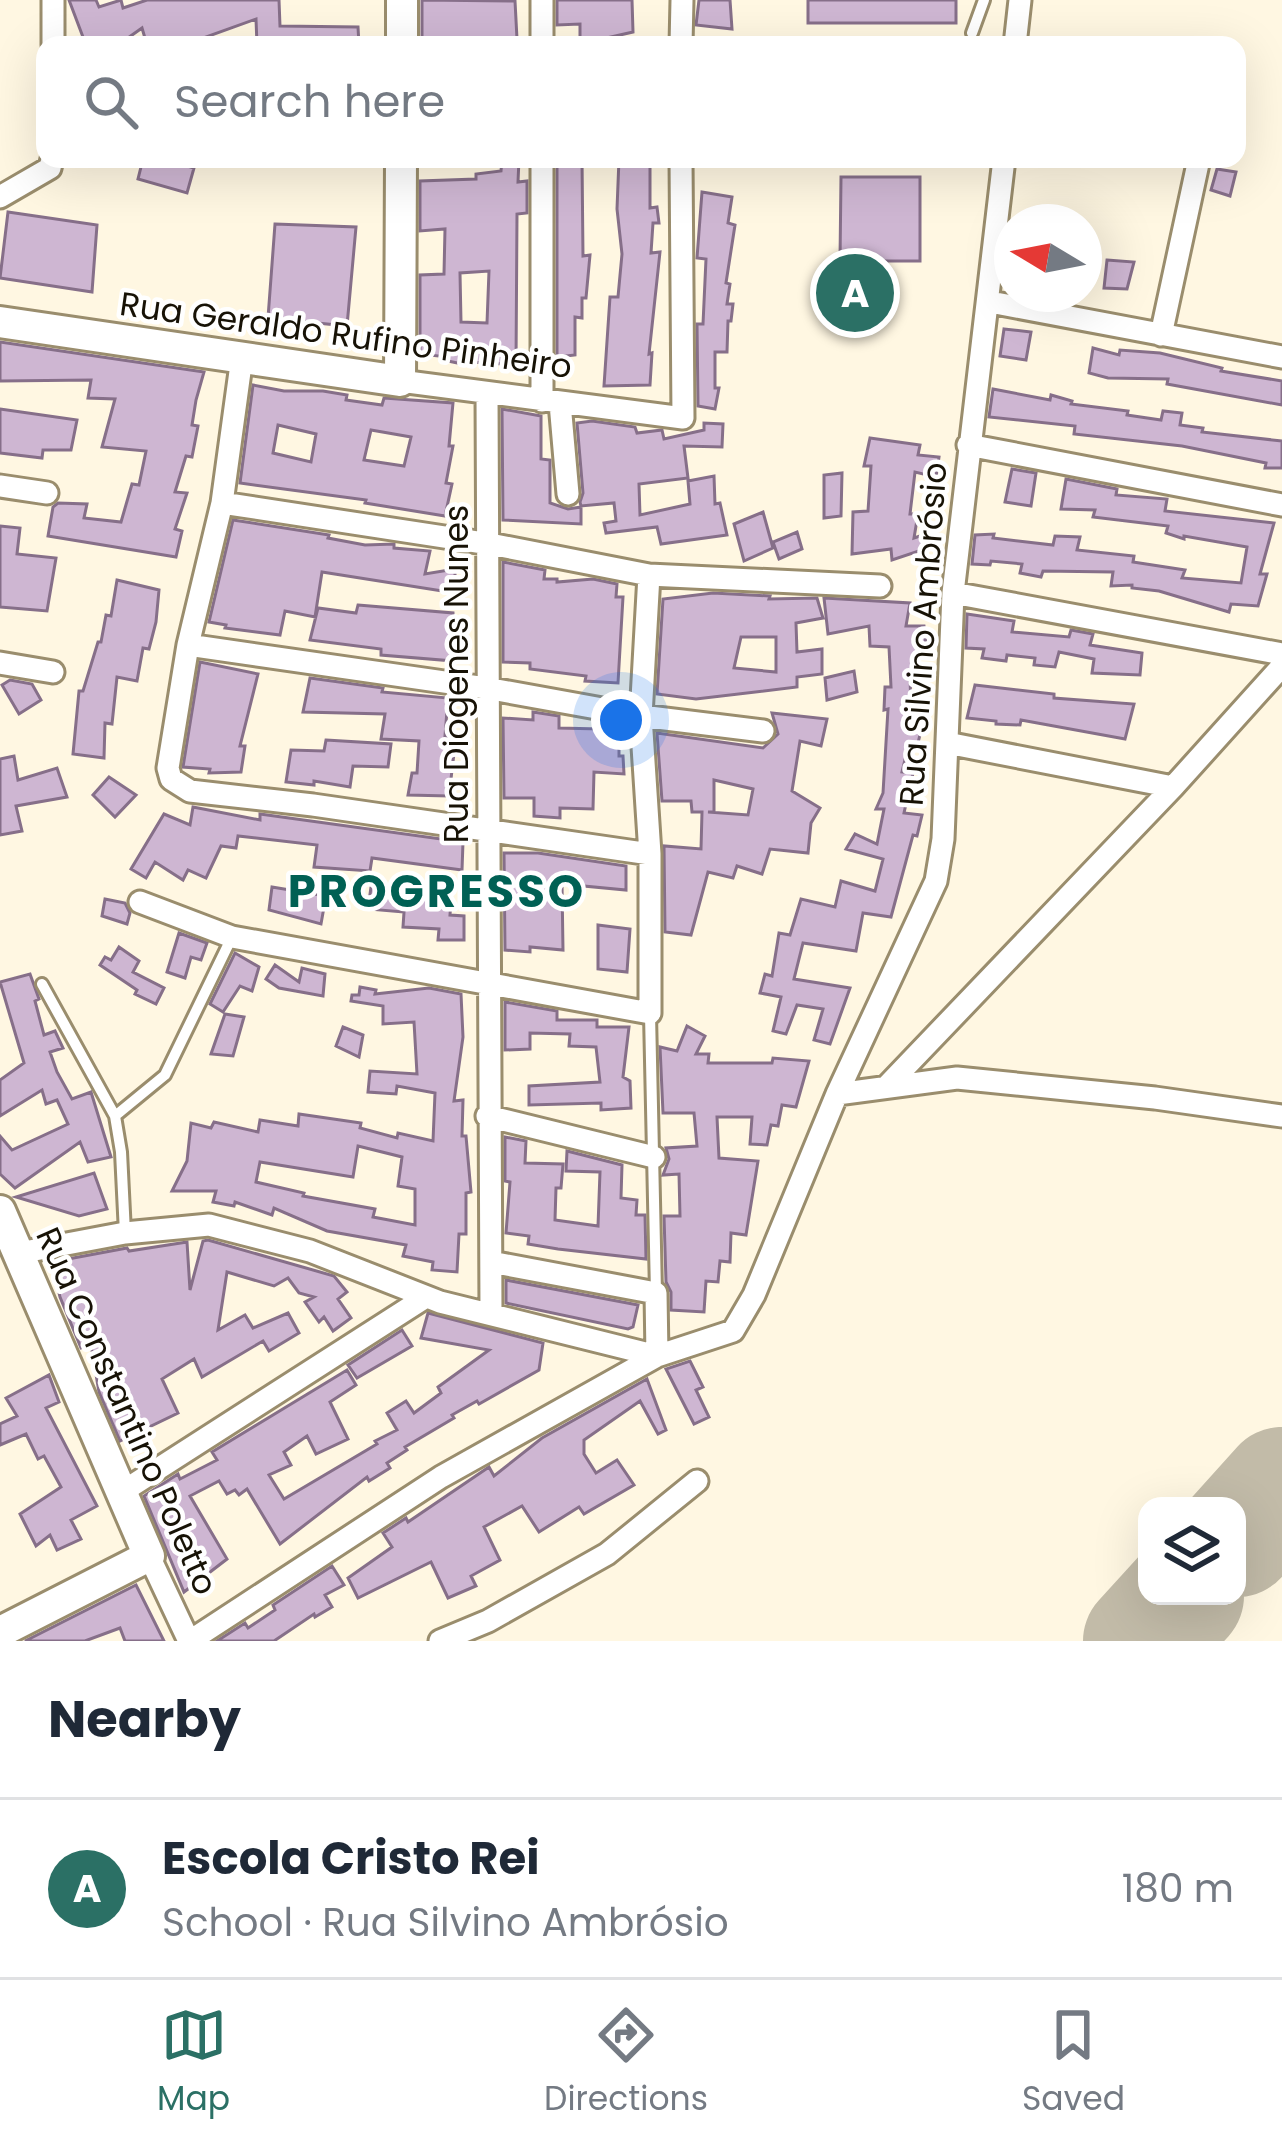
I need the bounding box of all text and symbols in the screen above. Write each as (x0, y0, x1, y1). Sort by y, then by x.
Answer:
search box (36, 36, 1246, 168)
icon: search (78, 69, 144, 135)
text: Search here (174, 70, 445, 133)
north arrow (994, 204, 1102, 312)
pin: A (816, 248, 894, 338)
street label: Rua Geraldo Rufino Pinheiro (117, 280, 575, 390)
street label: Rua Silvino Ambrósio (888, 461, 958, 807)
street label: Rua Diogenes Nunes (433, 505, 480, 843)
your location (591, 690, 651, 750)
district label: PROGRESSO (288, 860, 586, 923)
street label: Rua Constantino Poletto (25, 1220, 229, 1602)
map controls (1138, 1497, 1246, 1605)
button: layers (1138, 1497, 1246, 1605)
text: Nearby (48, 1683, 241, 1755)
text: Escola Cristo Rei (162, 1827, 539, 1890)
text: A (73, 1861, 101, 1916)
text: 180 m (1122, 1861, 1234, 1916)
text: School · Rua Silvino Ambrósio (162, 1895, 729, 1950)
tab: Map (157, 2002, 230, 2124)
tab: Directions (544, 2002, 708, 2124)
tab: Saved (1022, 2002, 1125, 2124)

